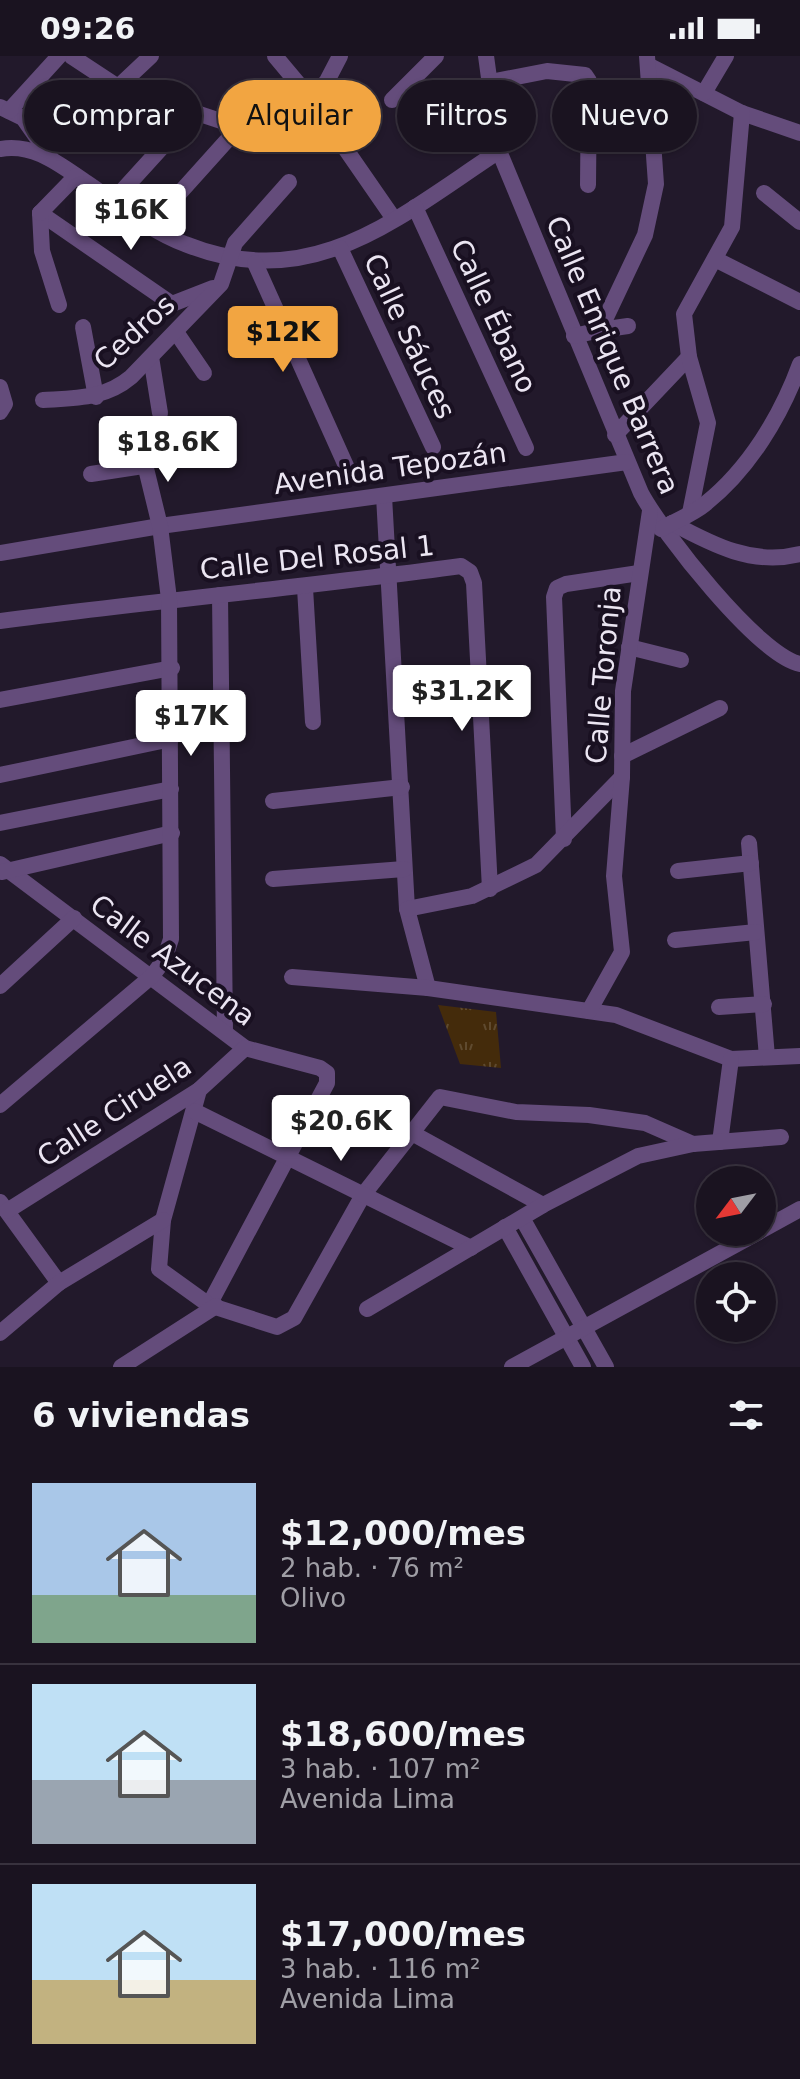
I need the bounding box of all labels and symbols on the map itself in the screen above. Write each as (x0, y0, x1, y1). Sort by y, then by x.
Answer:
pin: $16K (84, 184, 178, 252)
street label: Calle Enrique Barrera (539, 211, 686, 499)
street label: Calle Ébano (444, 234, 544, 398)
street label: Calle Sáuces (357, 248, 462, 424)
street label: Cedros (87, 288, 181, 377)
pin: $12K (236, 306, 330, 374)
pin: $18.6K (103, 416, 233, 484)
street label: Avenida Tepozán (272, 436, 509, 501)
street label: Calle Del Rosal 1 (198, 529, 436, 586)
street label: Calle Toronja (579, 585, 628, 765)
pin: $31.2K (397, 665, 527, 733)
pin: $17K (144, 690, 238, 758)
street label: Calle Azucena (84, 888, 262, 1033)
street label: Calle Ciruela (31, 1049, 198, 1174)
pin: $20.6K (276, 1095, 406, 1163)
north arrow (696, 1166, 776, 1246)

